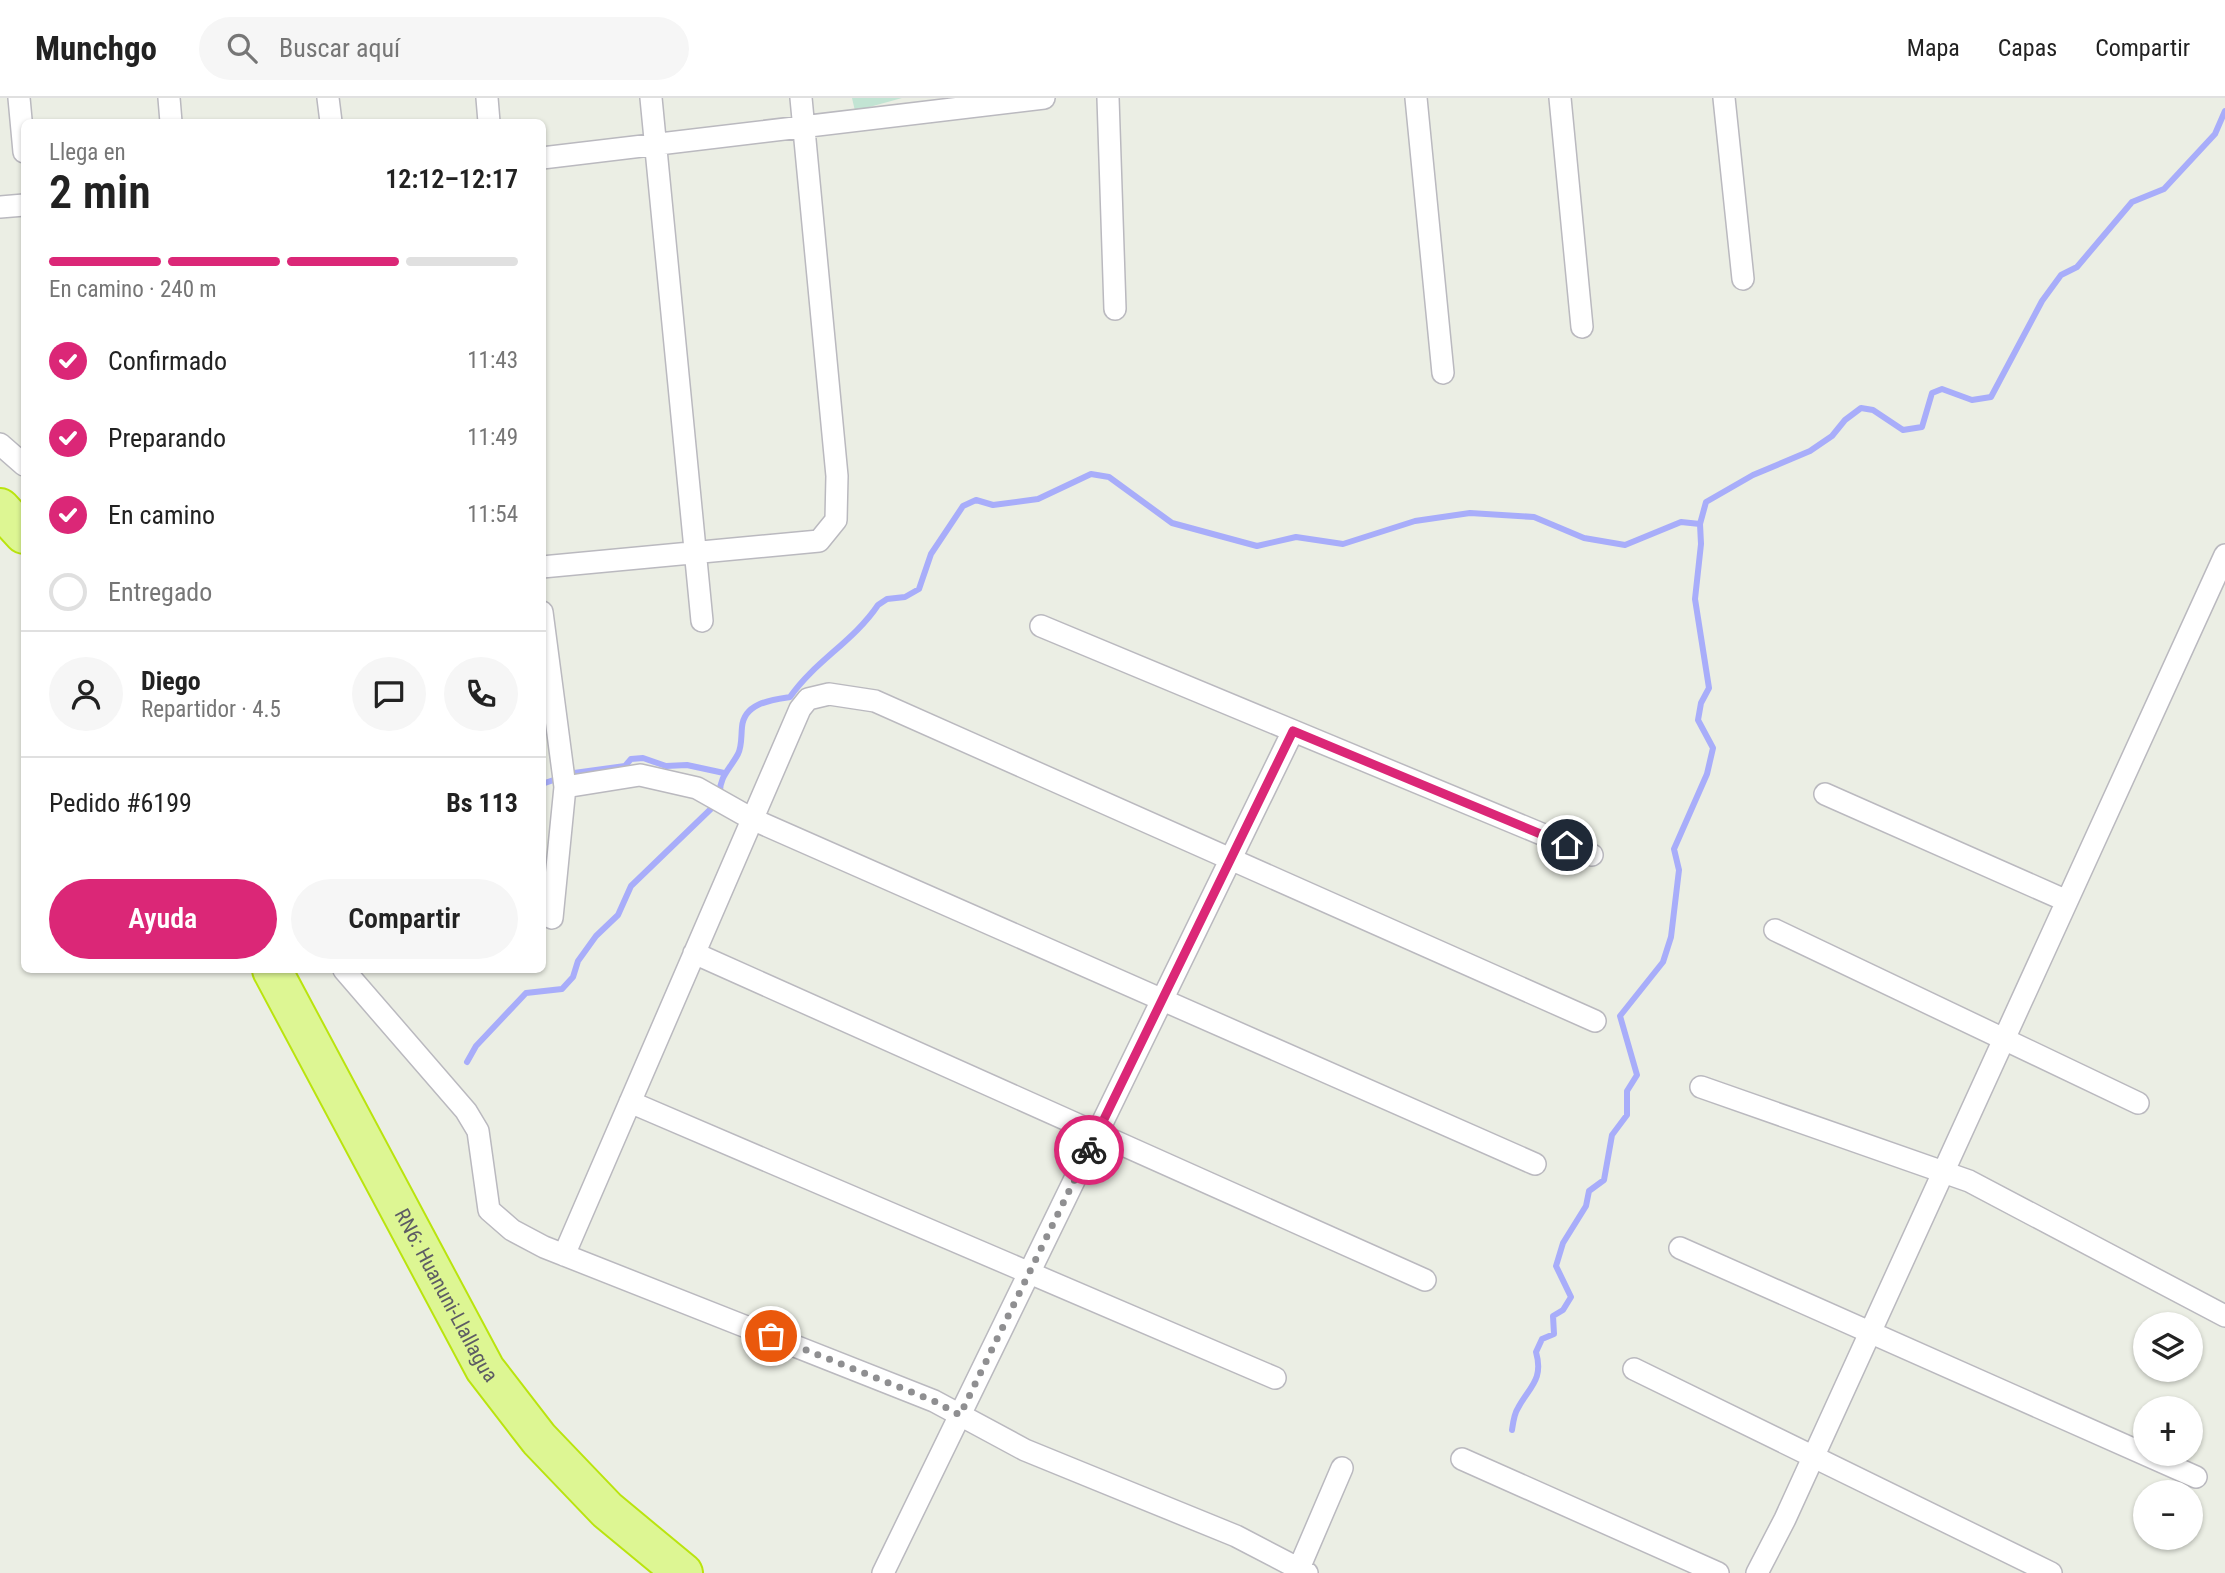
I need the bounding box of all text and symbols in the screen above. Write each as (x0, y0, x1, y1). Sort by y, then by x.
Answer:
search box (199, 17, 689, 80)
text: Munchgo (35, 29, 157, 68)
icon: search (223, 29, 261, 67)
text: Buscar aquí (279, 33, 400, 63)
text: Mapa (1907, 34, 1960, 62)
text: Capas (1998, 34, 2057, 62)
text: Compartir (2095, 34, 2190, 62)
text: Llega en (49, 139, 126, 166)
text: 12:12–12:17 (385, 164, 518, 194)
text: 2 min (49, 165, 151, 219)
text: En camino · 240 m (49, 276, 217, 303)
icon: check (49, 342, 87, 380)
text: Confirmado (108, 346, 227, 376)
text: 11:43 (467, 347, 518, 374)
icon: check (49, 419, 87, 457)
text: Preparando (108, 423, 226, 453)
text: 11:49 (467, 424, 518, 451)
icon: check (49, 496, 87, 534)
text: En camino (108, 500, 215, 530)
text: 11:54 (467, 501, 518, 528)
text: Entregado (108, 577, 212, 607)
button: person (49, 657, 123, 731)
button: chat (352, 657, 426, 731)
button: phone (444, 657, 518, 731)
text: Diego (141, 666, 201, 696)
text: Repartidor · 4.5 (141, 696, 281, 723)
text: Pedido #6199 (49, 788, 192, 818)
text: Bs 113 (446, 788, 518, 818)
pin (1537, 815, 1597, 875)
icon: home (1548, 826, 1586, 864)
button: Ayuda (49, 879, 277, 959)
button: Compartir (291, 879, 518, 959)
courier (1054, 1115, 1124, 1185)
icon: bike (1070, 1131, 1108, 1169)
street label: RN6: Huanuni-Llallagua (390, 1205, 503, 1387)
pin (741, 1306, 801, 1366)
map controls (2133, 1312, 2203, 1550)
button: layers (2133, 1312, 2203, 1382)
icon: bag (752, 1317, 790, 1355)
button: + (2133, 1396, 2203, 1466)
button: − (2133, 1480, 2203, 1550)

